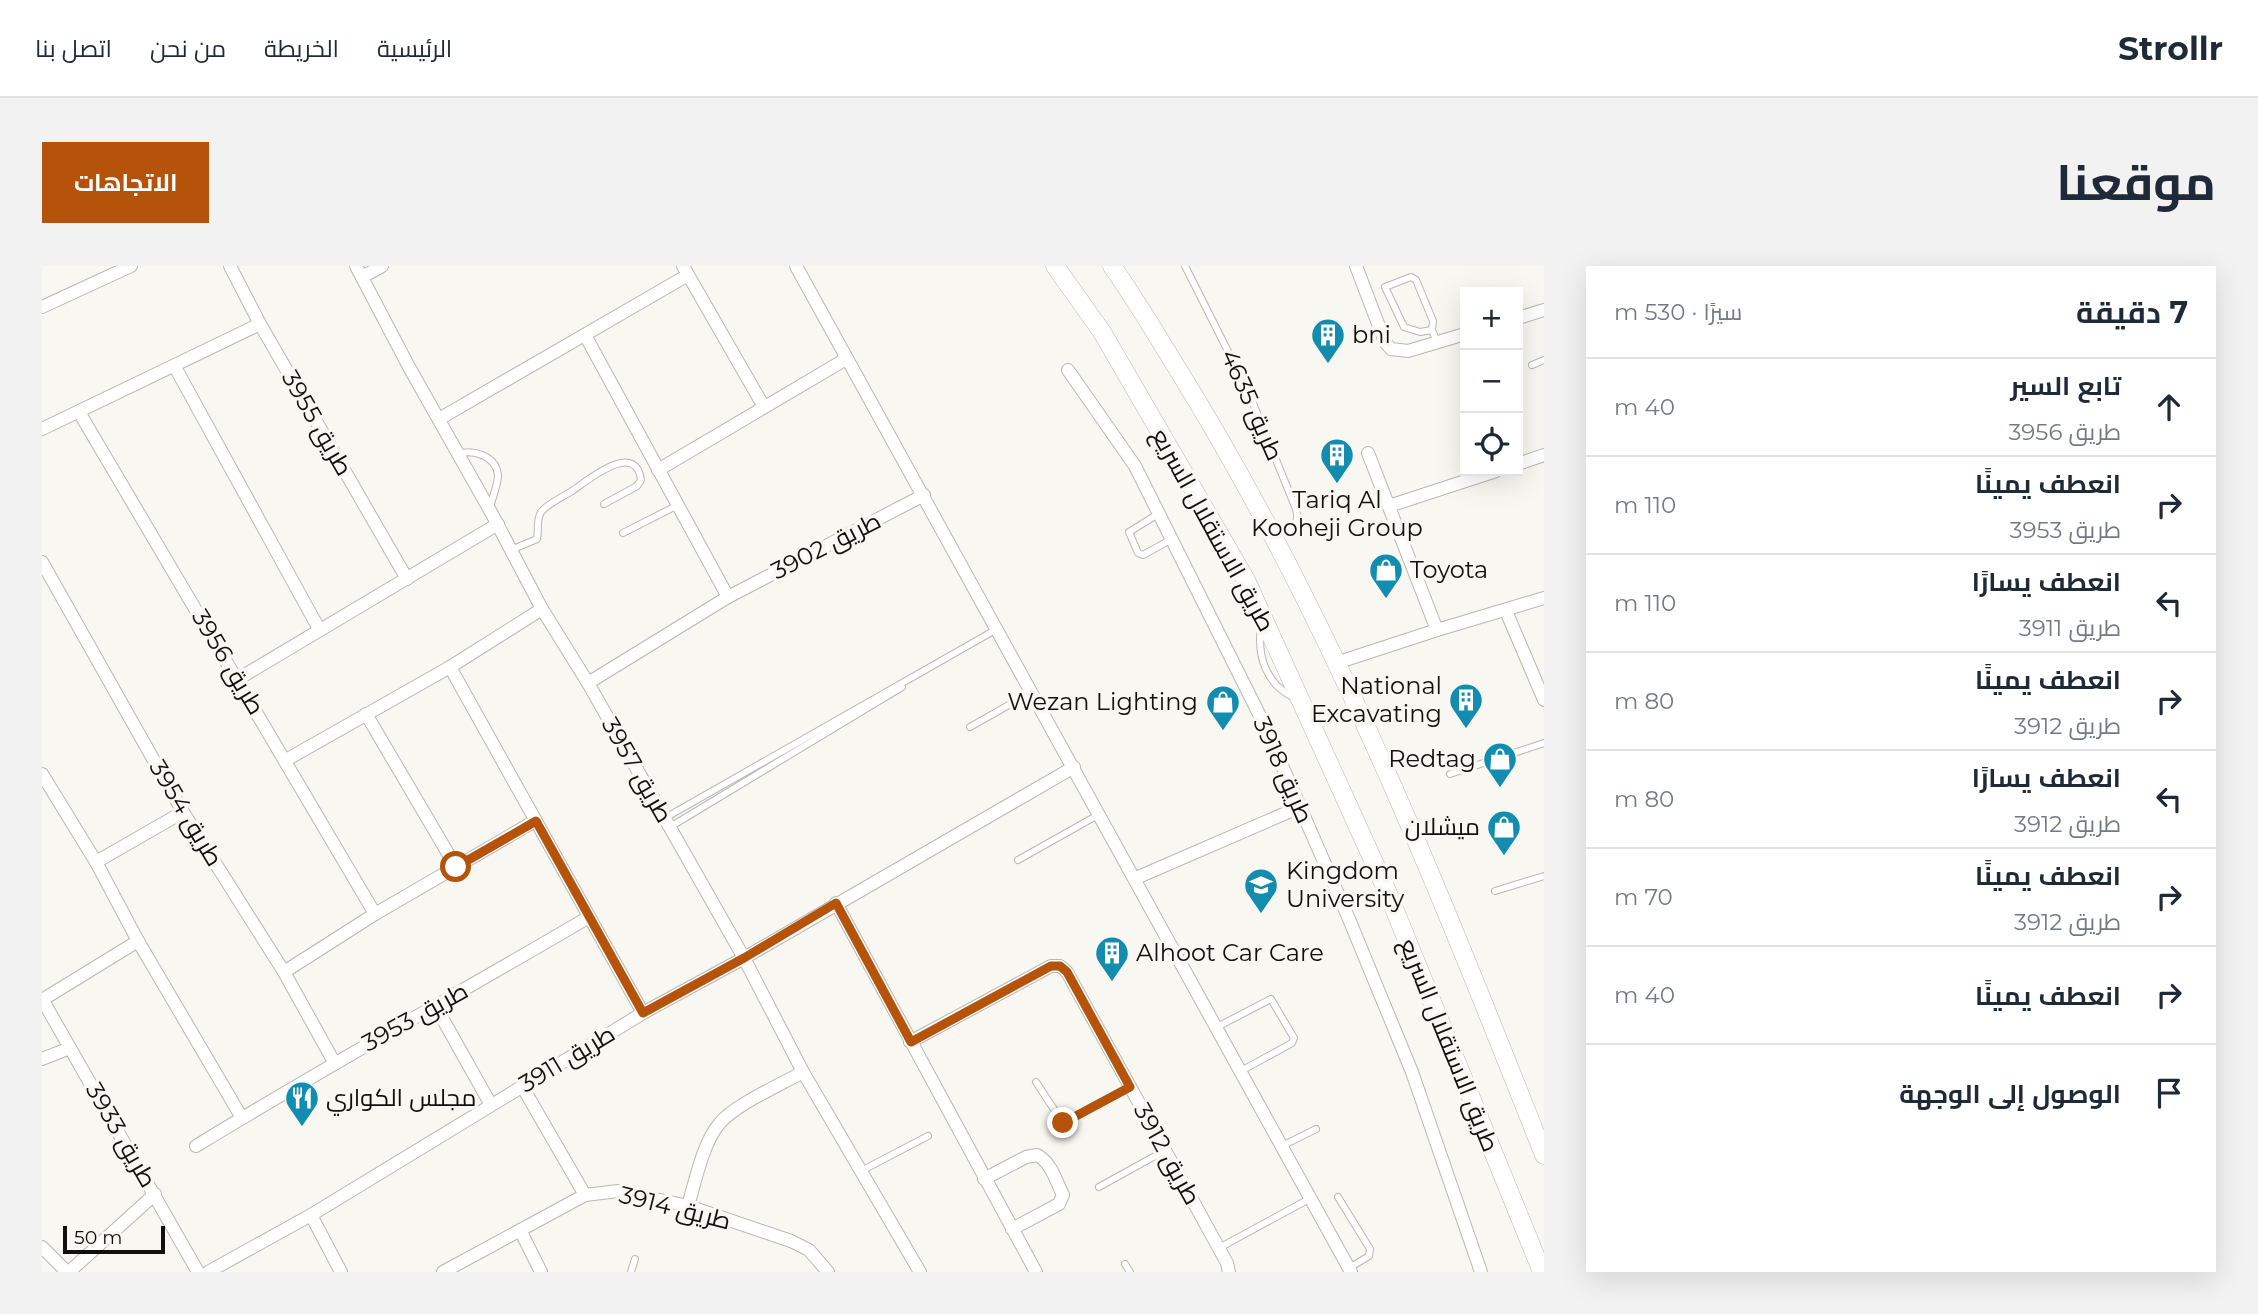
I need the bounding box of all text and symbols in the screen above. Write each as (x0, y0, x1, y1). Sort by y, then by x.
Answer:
text: Strollr (2118, 28, 2223, 68)
text: اتصل بنا (35, 34, 112, 63)
text: من نحن (150, 34, 226, 63)
text: الخريطة (264, 34, 339, 63)
text: الرئيسية (377, 34, 452, 63)
button: الاتجاهات (42, 142, 209, 223)
text: موقعنا (2056, 153, 2216, 212)
map controls (1460, 287, 1523, 476)
button: + (1460, 287, 1523, 350)
text: 7 دقيقة (2076, 294, 2188, 331)
text: سيرًا · 530 m (1614, 298, 1742, 326)
building icon: bni (1309, 316, 1347, 365)
place label: bni (1352, 320, 1391, 349)
street label: طريق 4635 (1214, 345, 1290, 465)
button: − (1460, 350, 1523, 413)
street label: طريق 3955 (275, 365, 359, 481)
text: تابع السير (2010, 370, 2121, 402)
icon: ahead (2150, 388, 2188, 426)
text: 40 m (1614, 393, 1675, 421)
button: locate (1460, 413, 1523, 476)
text: طريق 3956 (2008, 418, 2121, 446)
street label: طريق الاستقلال السريع (1144, 423, 1281, 637)
building icon: Tariq Al Kooheji Group (1318, 436, 1356, 485)
text: انعطف يمينًا (1975, 468, 2121, 500)
place label: Tariq Al Kooheji Group (1251, 485, 1423, 542)
icon: right (2150, 486, 2188, 524)
text: 110 m (1614, 491, 1676, 519)
street label: طريق 3902 (766, 506, 886, 586)
text: طريق 3953 (2010, 516, 2121, 544)
shop icon: Toyota (1367, 551, 1405, 600)
place label: Toyota (1410, 555, 1488, 584)
text: انعطف يسارًا (1972, 566, 2121, 598)
icon: left (2150, 584, 2188, 622)
text: 110 m (1614, 589, 1676, 617)
street label: طريق 3956 (185, 604, 271, 720)
text: طريق 3911 (2019, 614, 2121, 642)
text: انعطف يمينًا (1975, 664, 2121, 696)
place label: National Excavating (1311, 671, 1442, 728)
building icon: National Excavating (1447, 681, 1485, 730)
icon: right (2150, 682, 2188, 720)
shop icon: Wezan Lighting (1204, 683, 1242, 732)
place label: Wezan Lighting (1007, 687, 1198, 716)
text: 80 m (1614, 687, 1674, 715)
street label: طريق 3957 (595, 712, 679, 828)
street label: طريق 3918 (1246, 712, 1320, 828)
text: طريق 3912 (2014, 712, 2121, 740)
shop icon: Redtag (1481, 740, 1519, 789)
place label: Redtag (1388, 744, 1476, 773)
street label: طريق 3954 (143, 754, 229, 872)
text: انعطف يسارًا (1972, 762, 2121, 794)
icon: left (2150, 780, 2188, 818)
text: 80 m (1614, 785, 1674, 813)
shop icon: ميشلان (1485, 808, 1523, 857)
text: طريق 3912 (2014, 810, 2121, 838)
place label: ميشلان (1405, 812, 1480, 841)
route start (440, 851, 471, 882)
place label: Kingdom University (1286, 856, 1404, 913)
text: انعطف يمينًا (1975, 860, 2121, 892)
school or university icon: Kingdom University (1242, 866, 1280, 915)
icon: right (2150, 878, 2188, 916)
text: 70 m (1614, 883, 1673, 911)
text: طريق 3912 (2014, 908, 2121, 936)
building icon: Alhoot Car Care (1093, 934, 1131, 983)
street label: طريق الاستقلال السريع (1392, 934, 1506, 1157)
place label: Alhoot Car Care (1136, 938, 1324, 967)
street label: طريق 3953 (357, 976, 473, 1058)
icon: right (2150, 976, 2188, 1014)
text: انعطف يمينًا (1975, 980, 2121, 1012)
text: 40 m (1614, 981, 1675, 1009)
street label: طريق 3911 (514, 1019, 620, 1099)
icon: arrive (2150, 1074, 2188, 1112)
street label: طريق 3933 (79, 1077, 163, 1193)
text: الوصول إلى الوجهة (1899, 1078, 2121, 1110)
restaurant icon: مجلس الكواري (283, 1079, 321, 1128)
place label: مجلس الكواري (326, 1083, 476, 1116)
street label: طريق 3912 (1127, 1098, 1207, 1210)
route end (1047, 1107, 1078, 1138)
street label: طريق 3914 (616, 1180, 734, 1236)
scale bar (63, 1223, 164, 1255)
text: 50 m (74, 1226, 122, 1249)

